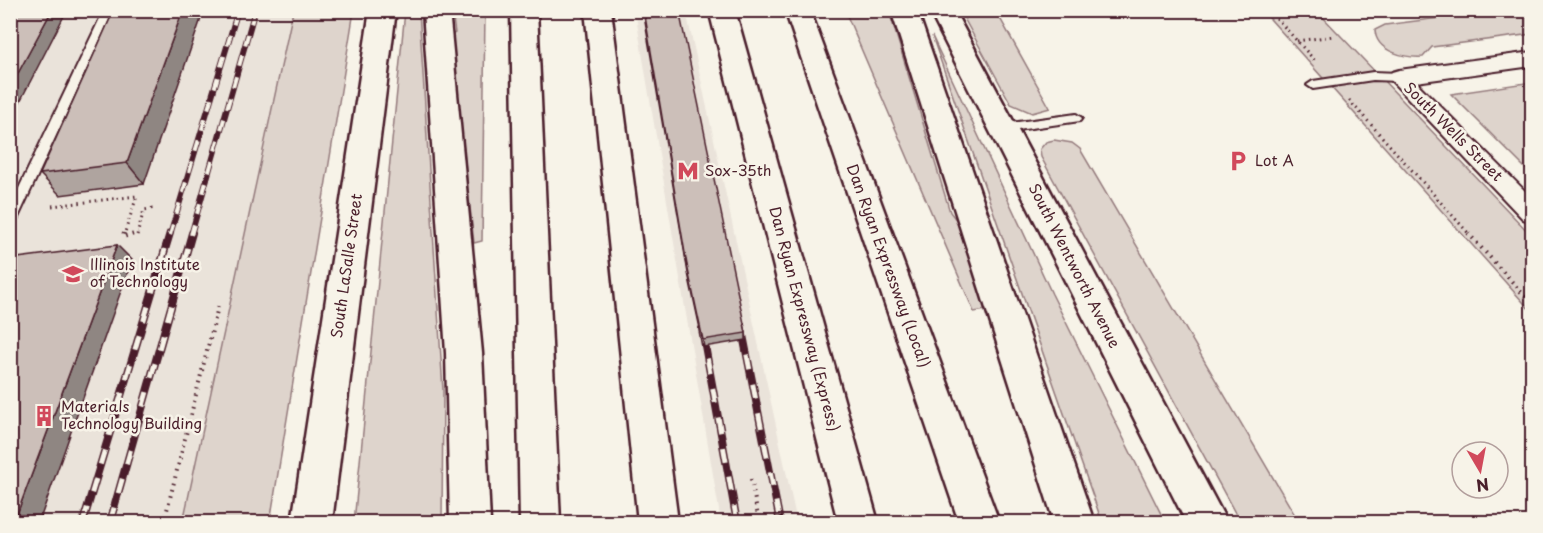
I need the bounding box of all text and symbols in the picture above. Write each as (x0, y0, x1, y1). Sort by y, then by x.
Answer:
street label: South Wells Street (1399, 76, 1509, 186)
place label: Lot A (1255, 148, 1294, 171)
parking icon: Lot A (1226, 149, 1250, 173)
place label: Sox-35th (705, 158, 772, 181)
metro station icon: Sox-35th (676, 159, 700, 183)
street label: Dan Ryan Expressway (Local) (842, 160, 937, 371)
street label: South Wentworth Avenue (1024, 179, 1127, 352)
street label: South LaSalle Street (324, 192, 367, 340)
street label: Dan Ryan Expressway (Express) (764, 204, 847, 434)
place label: Illinois Institute of Technology (90, 252, 200, 292)
school or university icon: Illinois Institute of Technology (61, 262, 85, 286)
place label: Materials Technology Building (61, 394, 202, 434)
building icon: Materials Technology Building (32, 404, 56, 428)
north arrow (1450, 440, 1510, 500)
text: N (1474, 473, 1491, 499)

